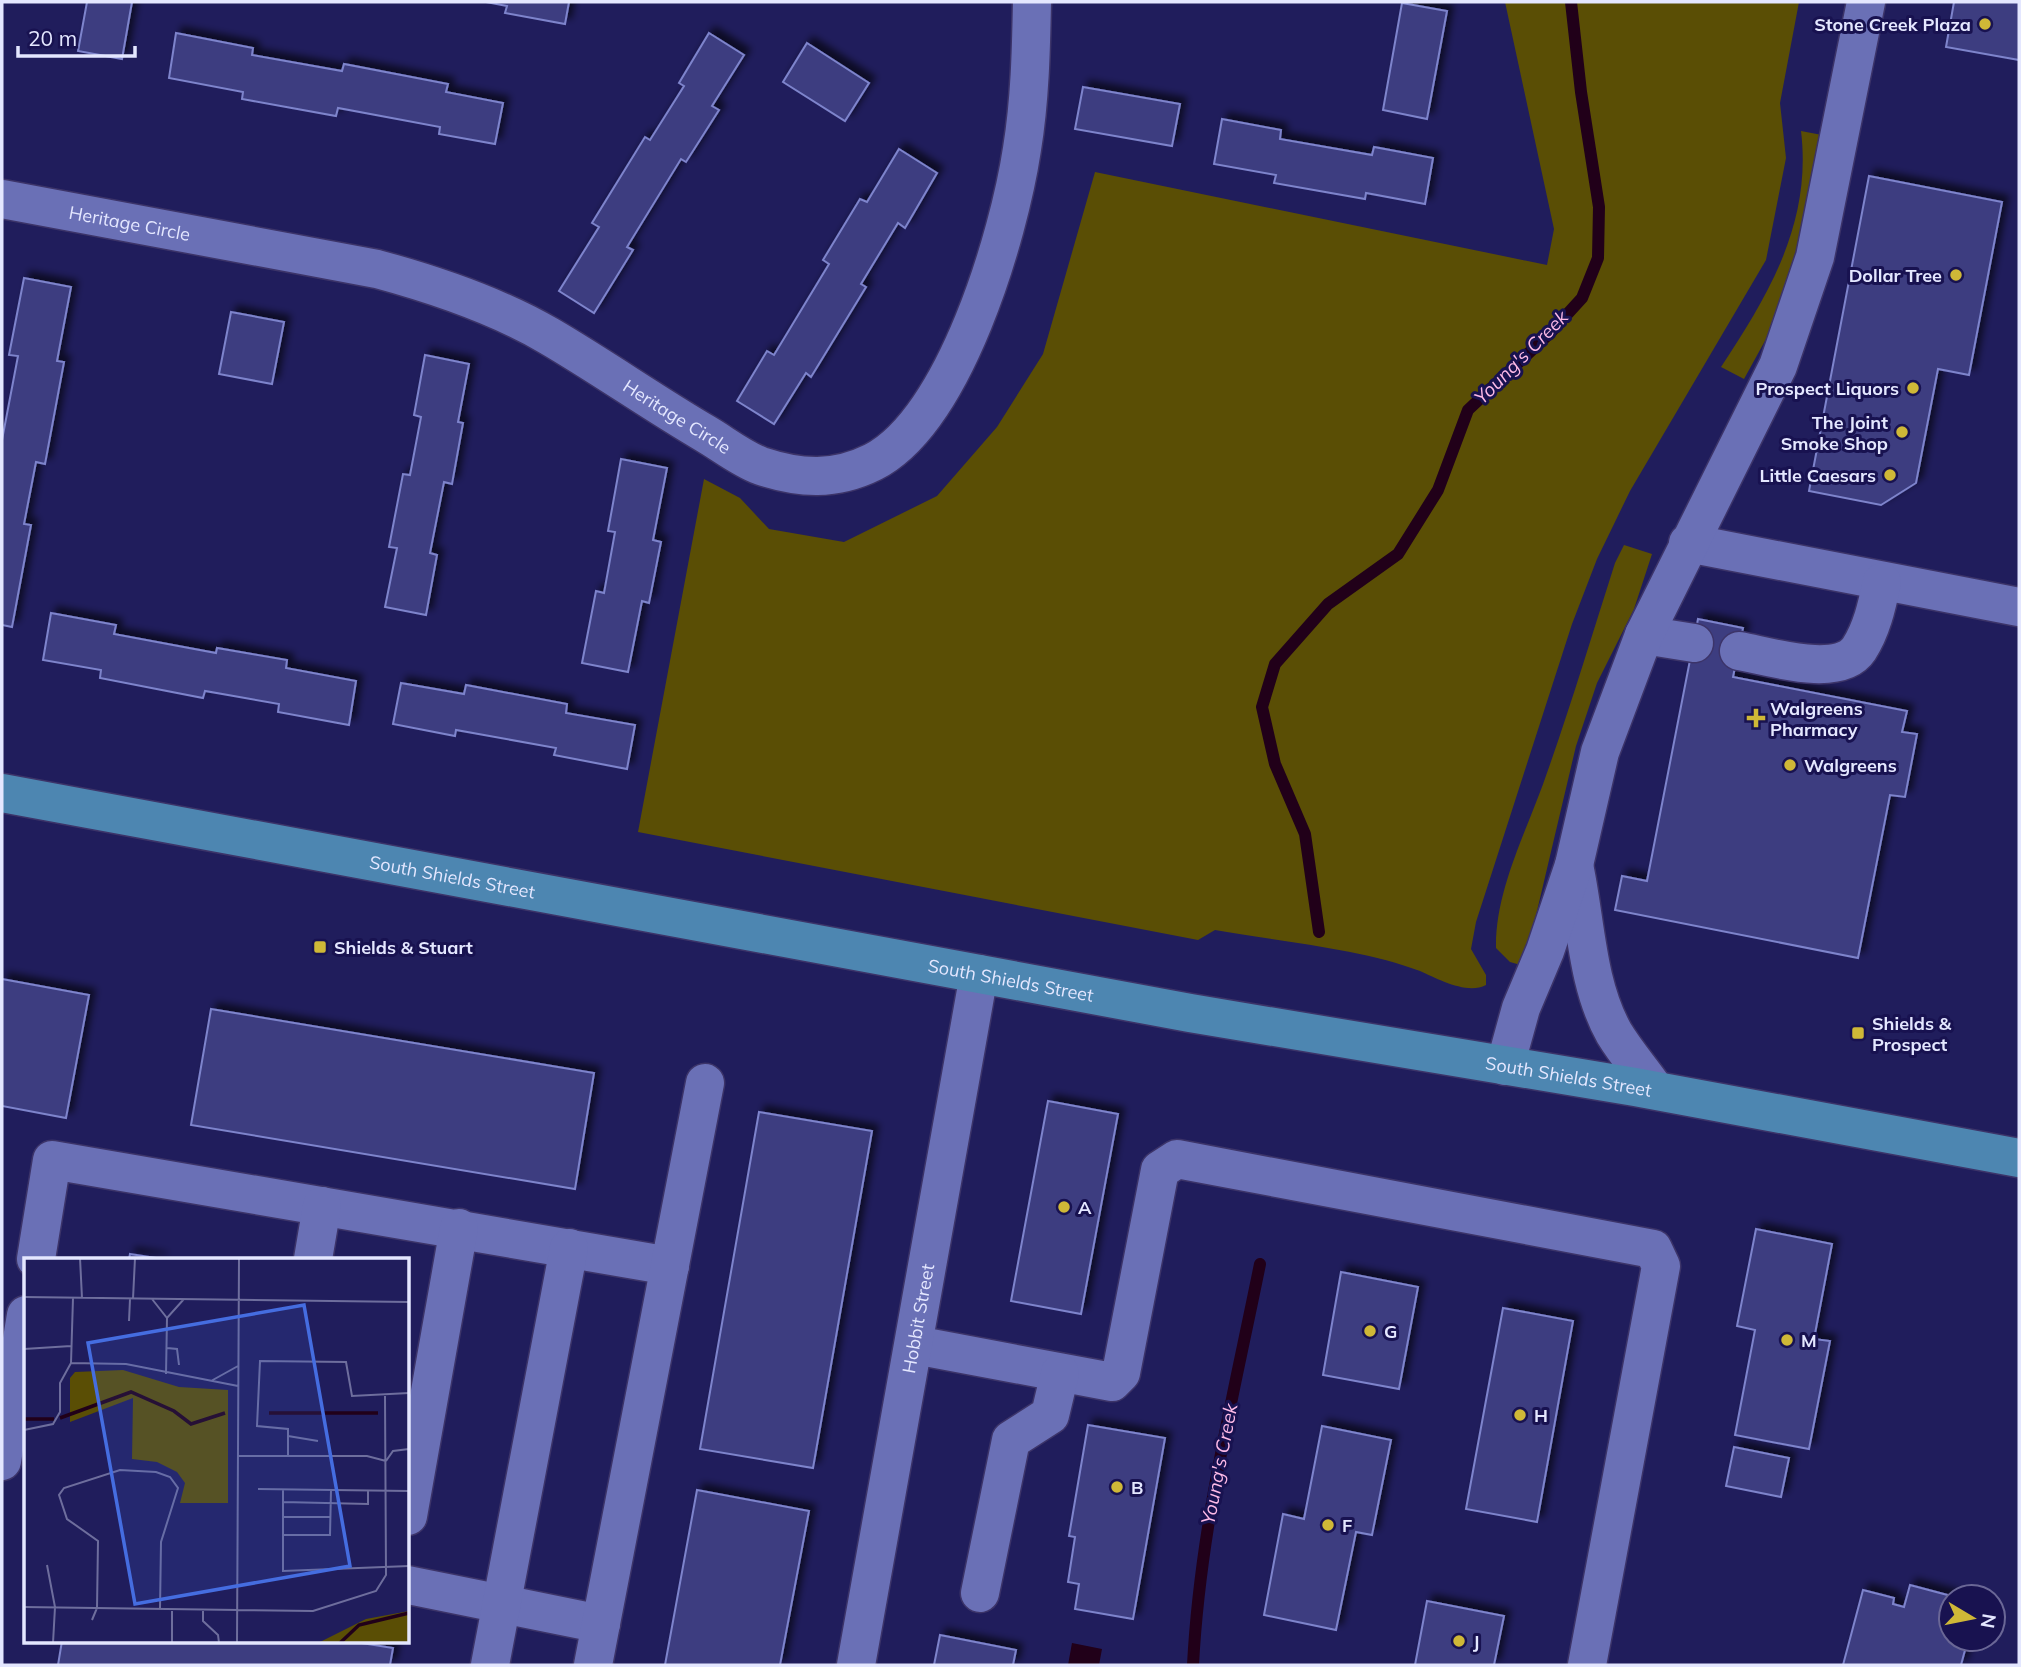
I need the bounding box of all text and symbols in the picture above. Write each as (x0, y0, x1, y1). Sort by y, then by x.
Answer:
place label: Stone Creek Plaza (1814, 13, 1971, 36)
scale bar (18, 14, 135, 58)
marker: Stone Creek Plaza (1977, 16, 1993, 32)
text: 20 m (28, 25, 77, 51)
street label: Heritage Circle (67, 200, 192, 245)
place label: Dollar Tree (1849, 264, 1942, 287)
marker: Dollar Tree (1948, 267, 1964, 283)
water label: Young's Creek (1469, 304, 1574, 409)
street label: Heritage Circle (619, 374, 736, 459)
place label: Prospect Liquors (1755, 377, 1899, 400)
marker: Prospect Liquors (1905, 380, 1921, 396)
place label: The Joint Smoke Shop (1781, 411, 1888, 455)
marker: The Joint Smoke Shop (1894, 424, 1910, 440)
place label: Little Caesars (1759, 464, 1876, 487)
marker: Little Caesars (1882, 467, 1898, 483)
place label: Walgreens Pharmacy (1770, 697, 1863, 741)
marker: Walgreens Pharmacy (1748, 710, 1764, 726)
place label: Walgreens (1804, 754, 1897, 777)
marker: Walgreens (1782, 757, 1798, 773)
street label: South Shields Street (368, 850, 537, 903)
place label: Shields & Stuart (334, 936, 473, 959)
marker: Shields & Stuart (312, 939, 328, 955)
street label: South Shields Street (926, 953, 1095, 1006)
place label: Shields & Prospect (1872, 1012, 1952, 1056)
marker: Shields & Prospect (1850, 1025, 1866, 1041)
street label: South Shields Street (1484, 1051, 1653, 1101)
place label: A (1078, 1196, 1092, 1219)
marker: A (1056, 1199, 1072, 1215)
inset map (24, 1258, 410, 1642)
street label: Hobbit Street (897, 1262, 939, 1375)
place label: G (1384, 1320, 1397, 1343)
marker: G (1362, 1323, 1378, 1339)
place label: M (1801, 1329, 1817, 1352)
marker: M (1779, 1332, 1795, 1348)
water label: Young's Creek (1195, 1400, 1243, 1527)
place label: H (1534, 1404, 1548, 1427)
marker: H (1512, 1407, 1528, 1423)
place label: B (1131, 1476, 1143, 1499)
marker: B (1109, 1479, 1125, 1495)
place label: F (1342, 1514, 1352, 1537)
marker: F (1320, 1517, 1336, 1533)
north arrow (1937, 1583, 2007, 1653)
text: N (1976, 1612, 2002, 1630)
place label: J (1473, 1630, 1480, 1653)
marker: J (1451, 1633, 1467, 1649)

